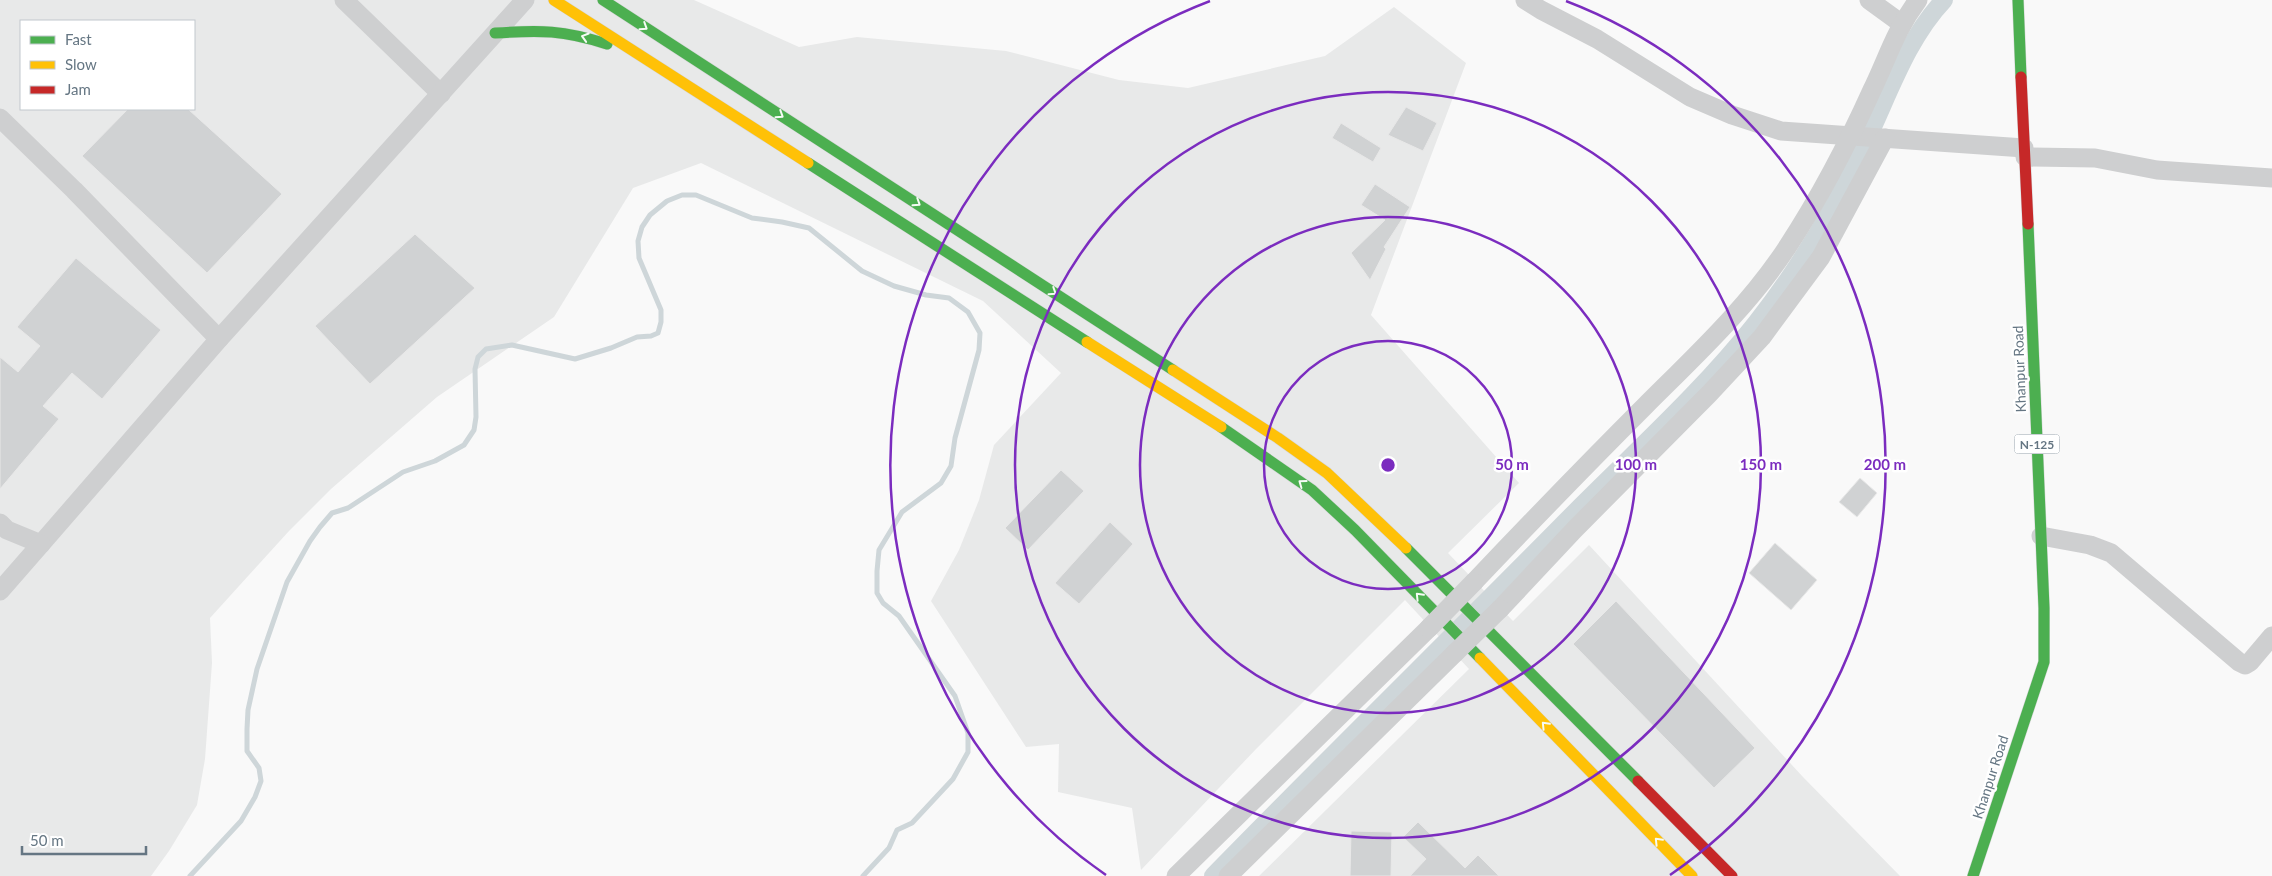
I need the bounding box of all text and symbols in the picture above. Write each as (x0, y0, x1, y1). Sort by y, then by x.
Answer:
legend (20, 20, 195, 110)
one-way arrow (639, 20, 648, 30)
text: Fast (65, 30, 92, 48)
one-way arrow (581, 32, 589, 42)
text: Slow (65, 55, 97, 73)
text: Jam (65, 80, 91, 98)
one-way arrow (775, 109, 784, 118)
one-way arrow (911, 197, 920, 207)
one-way arrow (1048, 286, 1057, 295)
street label: Khanpur Road (2009, 325, 2029, 413)
road number: N-125 (2014, 434, 2060, 454)
text: 50 m (1495, 455, 1529, 473)
text: 100 m (1615, 455, 1657, 473)
text: 150 m (1740, 455, 1782, 473)
text: 200 m (1864, 455, 1906, 473)
centre of rings (1379, 456, 1397, 474)
one-way arrow (1298, 480, 1308, 489)
one-way arrow (1416, 593, 1425, 602)
one-way arrow (1542, 721, 1551, 730)
street label: Khanpur Road (1968, 733, 2012, 821)
scale bar (22, 824, 146, 856)
text: 50 m (30, 831, 64, 849)
one-way arrow (1655, 838, 1664, 847)

